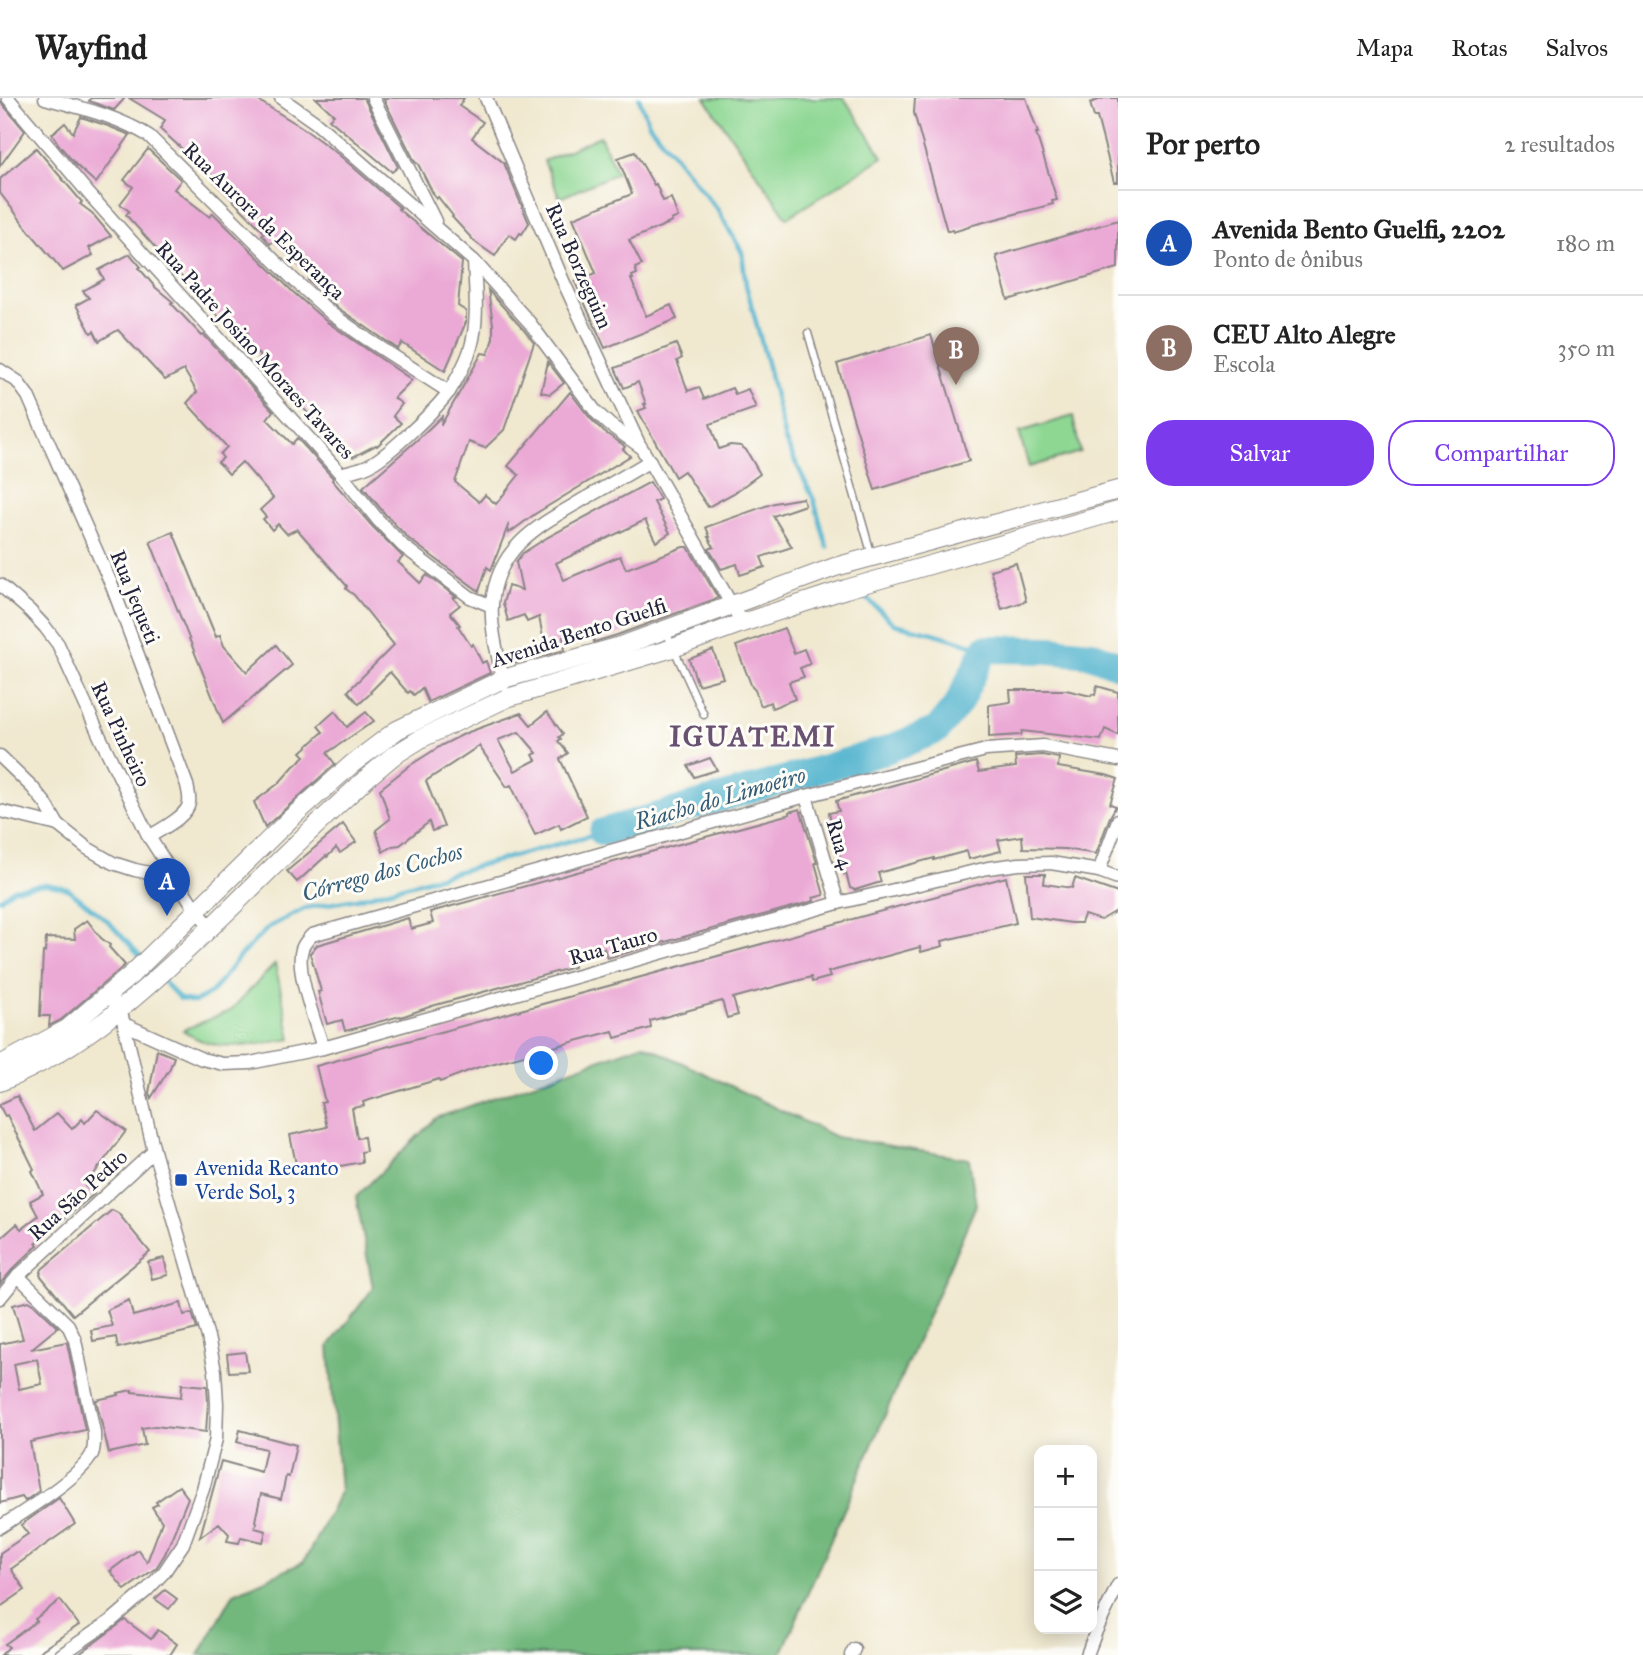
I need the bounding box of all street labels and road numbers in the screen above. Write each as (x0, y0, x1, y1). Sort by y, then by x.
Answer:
street label: Rua Aurora da Esperança (177, 137, 351, 305)
street label: Rua Borzeguim (540, 199, 618, 333)
street label: Rua Padre Josino Moraes Tavares (150, 236, 360, 464)
street label: Rua Jequeti (104, 546, 166, 648)
street label: Avenida Bento Guelfi (487, 592, 671, 674)
street label: Rua Pinheiro (85, 677, 157, 791)
street label: Rua 4 (820, 816, 860, 873)
street label: Rua Tauro (566, 921, 660, 971)
street label: Rua São Pedro (23, 1143, 133, 1246)

